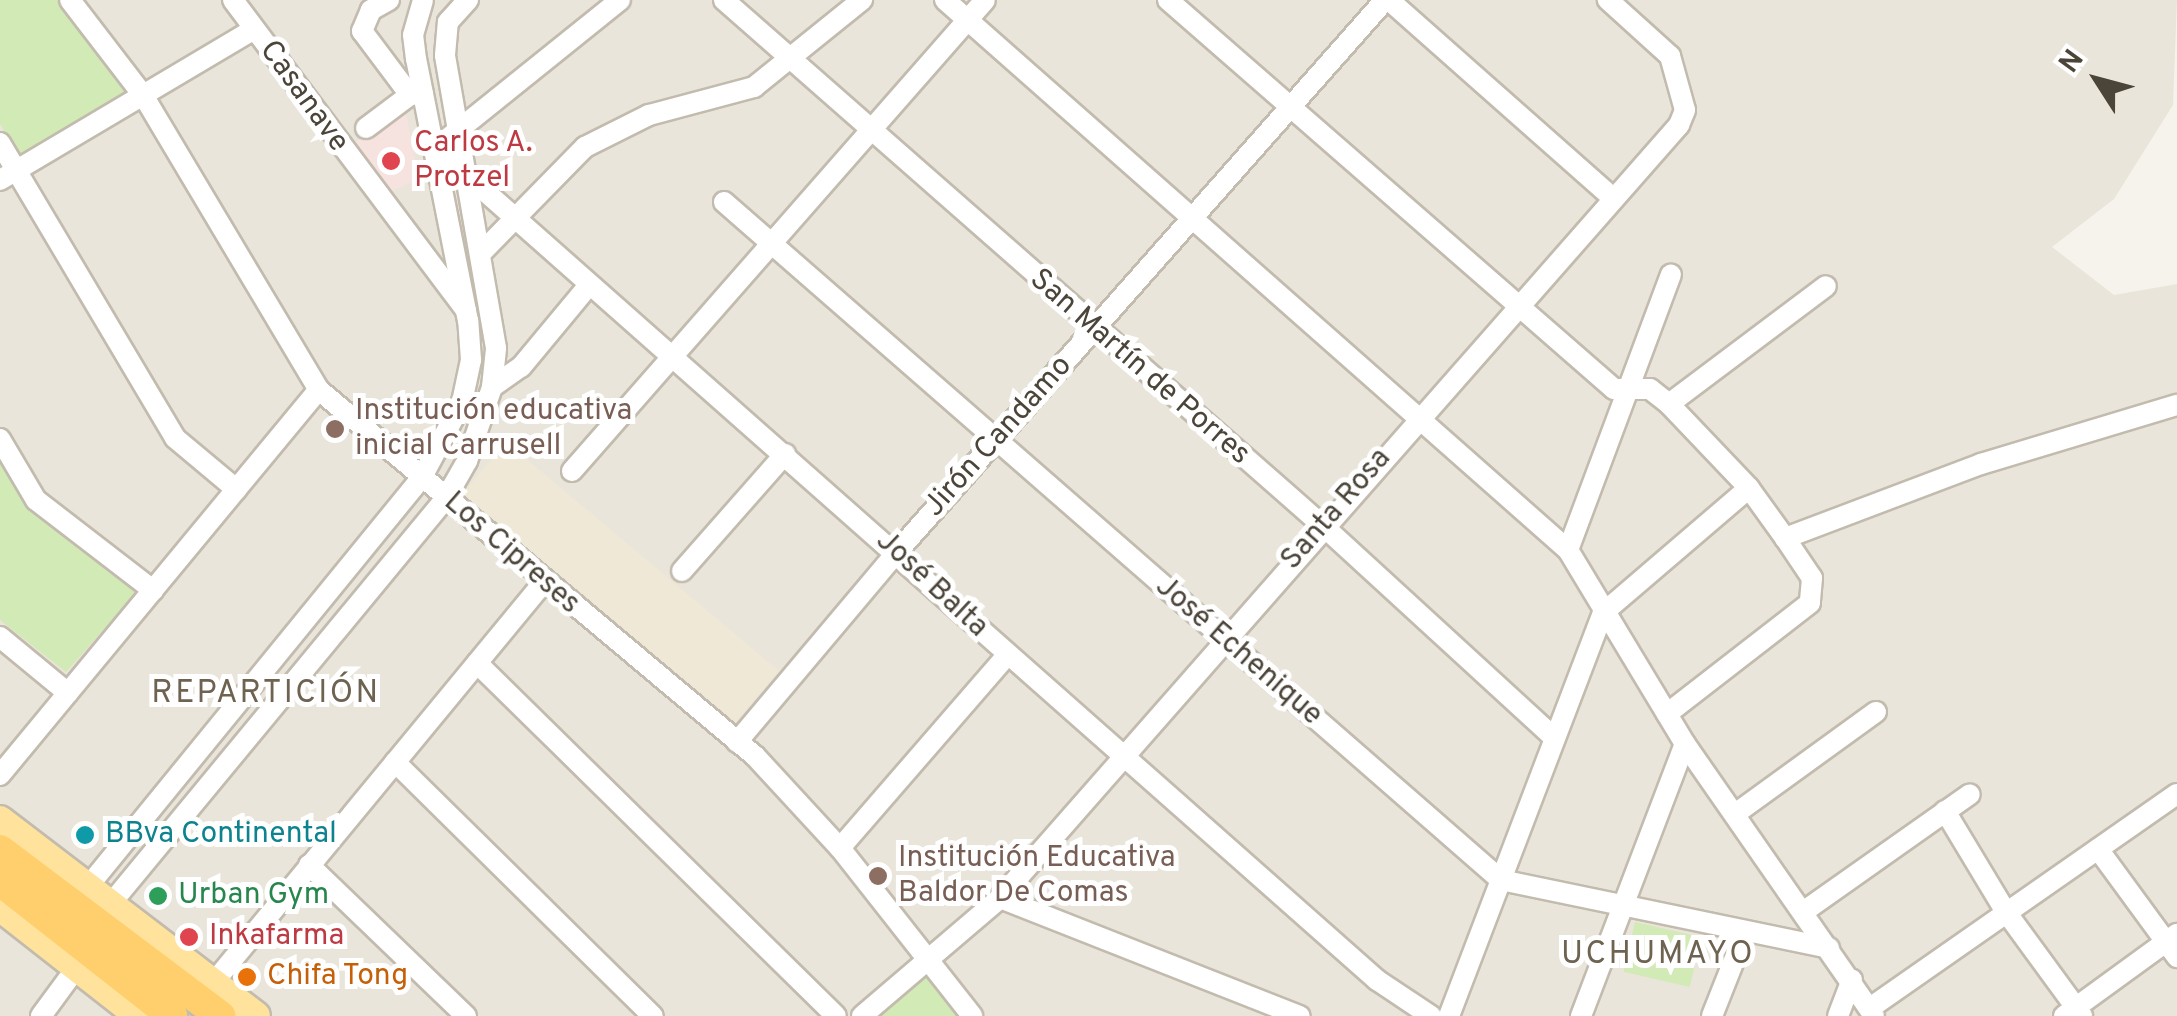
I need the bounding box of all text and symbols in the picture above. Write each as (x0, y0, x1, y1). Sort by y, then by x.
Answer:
north arrow (2047, 30, 2147, 130)
street label: Casanave (250, 34, 356, 160)
text: N (2052, 44, 2093, 81)
place label: Carlos A. Protzel (414, 126, 534, 196)
marker: Carlos A. Protzel (378, 148, 404, 174)
street label: San Martín de Porres (1021, 262, 1257, 474)
street label: Jirón Candamo (917, 349, 1081, 525)
place label: Institución educativa inicial Carrusell (355, 394, 632, 464)
marker: Institución educativa inicial Carrusell (324, 418, 346, 440)
street label: Santa Rosa (1274, 442, 1400, 578)
street label: Los Cipreses (436, 485, 586, 623)
street label: José Balta (867, 524, 995, 646)
street label: José Echenique (1147, 570, 1329, 734)
district label: REPARTICIÓN (151, 675, 381, 713)
place label: BBva Continental (105, 817, 337, 853)
marker: BBva Continental (74, 824, 96, 846)
place label: Institución Educativa Baldor De Comas (898, 841, 1176, 912)
marker: Institución Educativa Baldor De Comas (867, 865, 889, 887)
place label: Urban Gym (178, 878, 329, 914)
marker: Urban Gym (147, 885, 169, 907)
place label: Inkafarma (209, 919, 344, 955)
marker: Inkafarma (178, 926, 200, 948)
district label: UCHUMAYO (1561, 936, 1755, 974)
place label: Chifa Tong (267, 959, 409, 995)
marker: Chifa Tong (236, 966, 258, 988)

